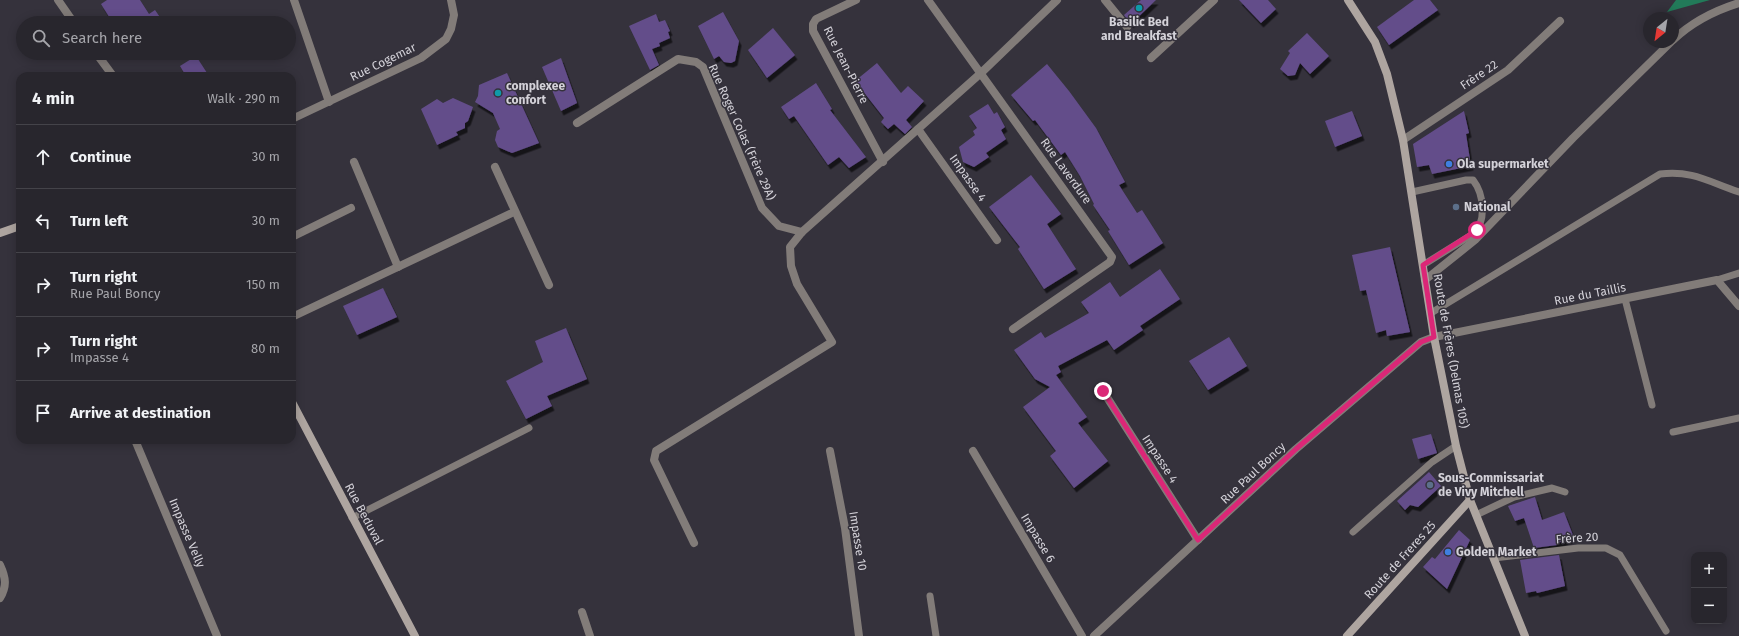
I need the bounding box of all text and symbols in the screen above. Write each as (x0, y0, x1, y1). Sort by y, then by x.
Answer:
marker: Basilic Bed and Breakfast (1134, 3, 1144, 13)
north arrow (1643, 12, 1679, 48)
place label: Basilic Bed and Breakfast (1101, 15, 1177, 43)
search box (16, 16, 296, 60)
street label: Rue Jean-Pierre (821, 24, 871, 106)
icon: search (30, 27, 52, 49)
text: Search here (62, 29, 142, 47)
street label: Rue Cogemar (348, 40, 419, 84)
street label: Frère 22 (1458, 57, 1500, 93)
street label: Rue Roger Colas (Frère 29A) (706, 62, 778, 202)
place label: complexee confort (506, 79, 565, 107)
text: 4 min (32, 88, 75, 109)
marker: complexee confort (493, 88, 503, 98)
text: Walk · 290 m (207, 91, 280, 106)
street label: Rue Laverdure (1037, 135, 1095, 207)
icon: ahead (32, 146, 54, 168)
text: Continue (70, 148, 131, 166)
text: 30 m (252, 149, 280, 164)
street label: Impasse 4 (947, 152, 990, 205)
place label: Ola supermarket (1457, 157, 1549, 171)
marker: Ola supermarket (1444, 159, 1454, 169)
place label: National (1464, 200, 1511, 214)
marker: National (1451, 202, 1461, 212)
icon: left (32, 210, 54, 232)
text: Turn left (70, 212, 128, 230)
text: 30 m (252, 213, 280, 228)
route start (1468, 221, 1486, 239)
text: Turn right (70, 268, 137, 286)
street label: Route de Frères (Delmas 105) (1431, 273, 1472, 429)
icon: right (32, 274, 54, 296)
text: 150 m (246, 277, 280, 292)
street label: Rue du Taillis (1553, 280, 1627, 308)
text: Rue Paul Boncy (70, 286, 160, 301)
text: Turn right (70, 332, 137, 350)
icon: right (32, 338, 54, 360)
text: 80 m (251, 341, 280, 356)
text: Impasse 4 (70, 350, 129, 365)
route end (1094, 382, 1112, 400)
icon: arrive (32, 402, 54, 424)
text: Arrive at destination (70, 404, 211, 422)
street label: Impasse 4 (1139, 432, 1181, 486)
street label: Rue Paul Boncy (1218, 439, 1288, 507)
place label: Sous-Commissariat de Vivy Mitchell (1438, 471, 1544, 499)
marker: Sous-Commissariat de Vivy Mitchell (1425, 480, 1435, 490)
street label: Rue Beduval (342, 481, 386, 548)
street label: Impasse Velly (166, 496, 208, 570)
street label: Impasse 10 (846, 510, 870, 572)
street label: Impasse 6 (1018, 511, 1058, 565)
street label: Route de Freres 25 (1361, 518, 1439, 602)
street label: Frère 20 (1555, 529, 1599, 546)
place label: Golden Market (1456, 545, 1537, 559)
marker: Golden Market (1443, 547, 1453, 557)
map controls (1691, 552, 1727, 624)
button: + (1691, 552, 1727, 588)
button: − (1691, 588, 1727, 624)

